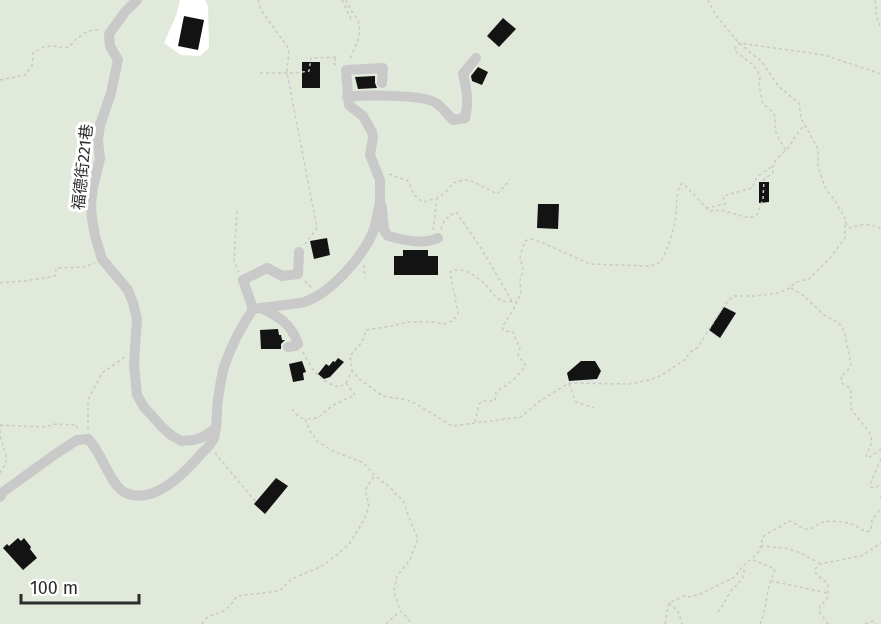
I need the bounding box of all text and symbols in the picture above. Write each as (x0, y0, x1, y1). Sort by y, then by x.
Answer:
street label: 福德街221巷 (69, 123, 96, 211)
scale bar (21, 567, 140, 605)
text: 100 m (30, 577, 78, 599)

